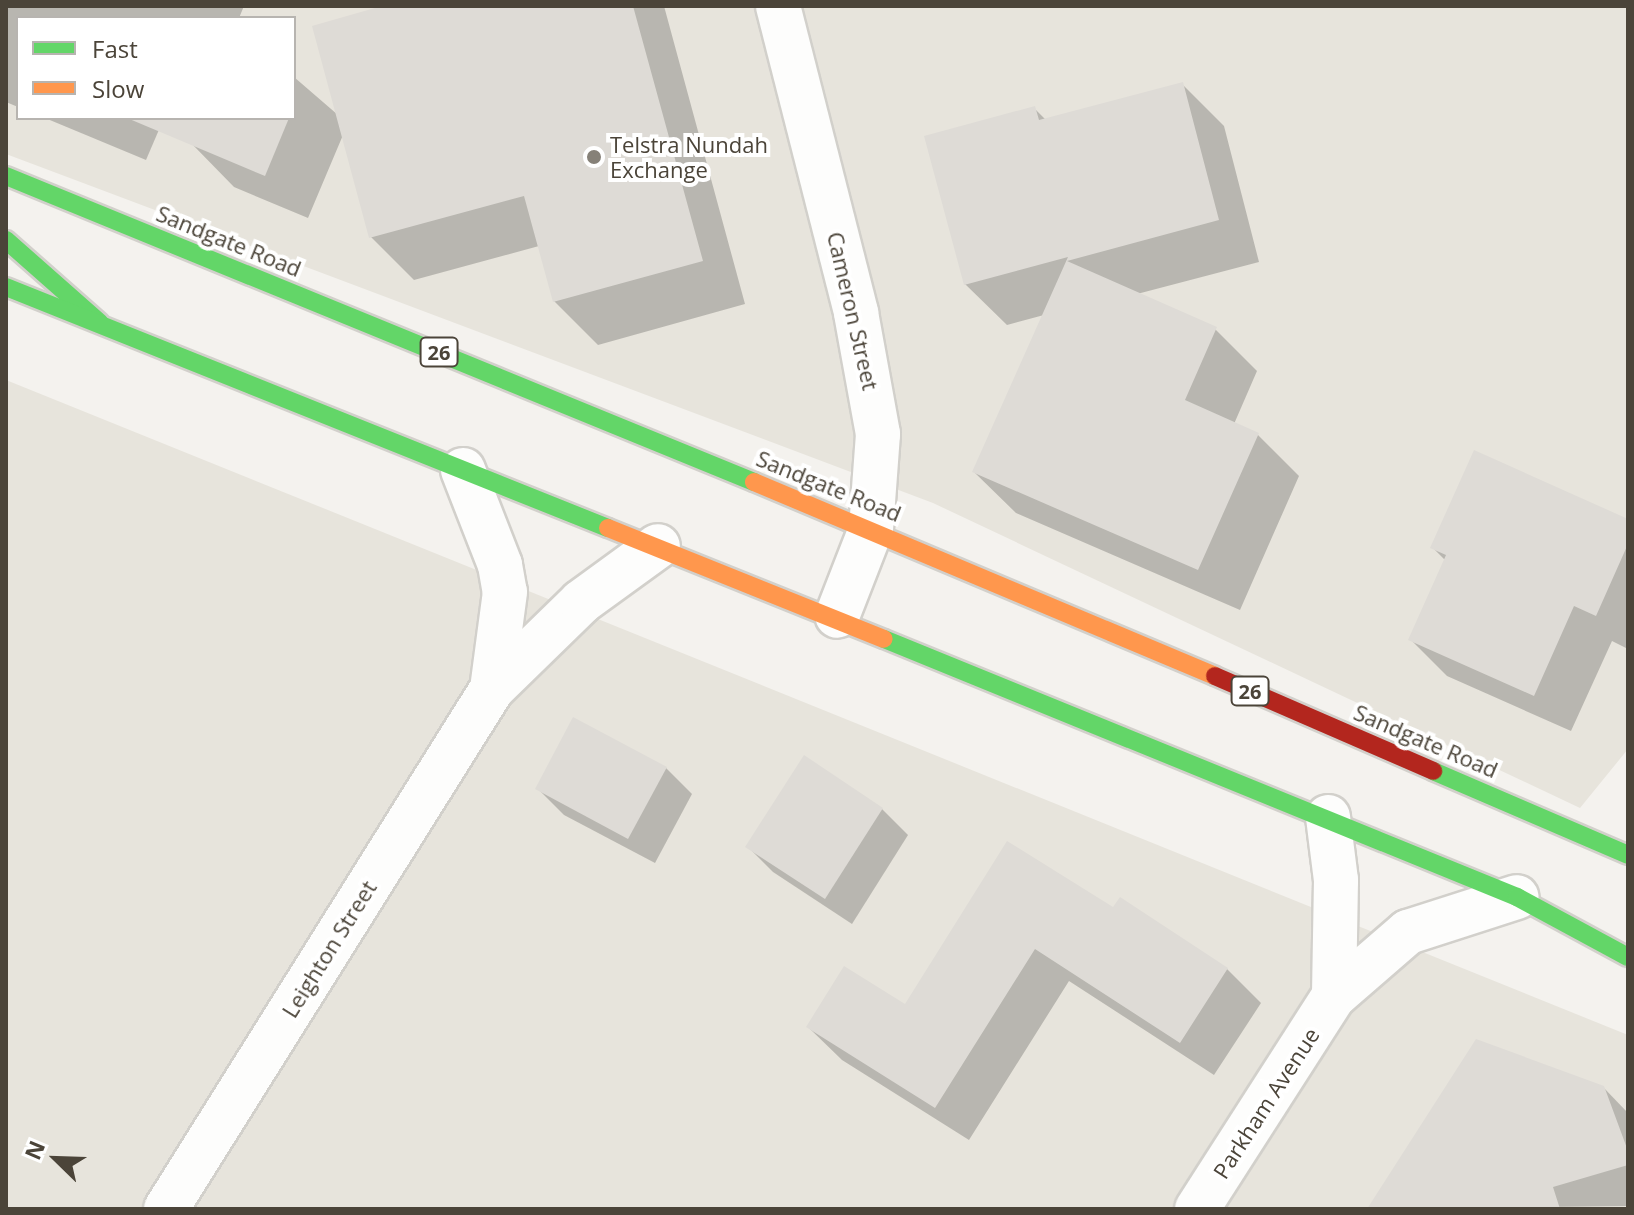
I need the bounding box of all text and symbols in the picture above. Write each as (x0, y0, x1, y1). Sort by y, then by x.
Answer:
legend (16, 16, 296, 120)
text: Fast (92, 32, 138, 65)
text: Slow (92, 72, 144, 105)
place label: Telstra Nundah Exchange (610, 131, 768, 182)
marker: Telstra Nundah Exchange (585, 148, 603, 166)
street label: Sandgate Road (153, 200, 305, 282)
street label: Cameron Street (822, 229, 884, 393)
road number: 26 (419, 336, 459, 368)
street label: Sandgate Road (753, 445, 905, 527)
road number: 26 (1230, 675, 1270, 707)
street label: Sandgate Road (1350, 699, 1502, 783)
street label: Leighton Street (276, 876, 382, 1022)
street label: Parkham Avenue (1207, 1023, 1325, 1183)
north arrow (16, 1119, 96, 1199)
text: N (17, 1136, 51, 1164)

